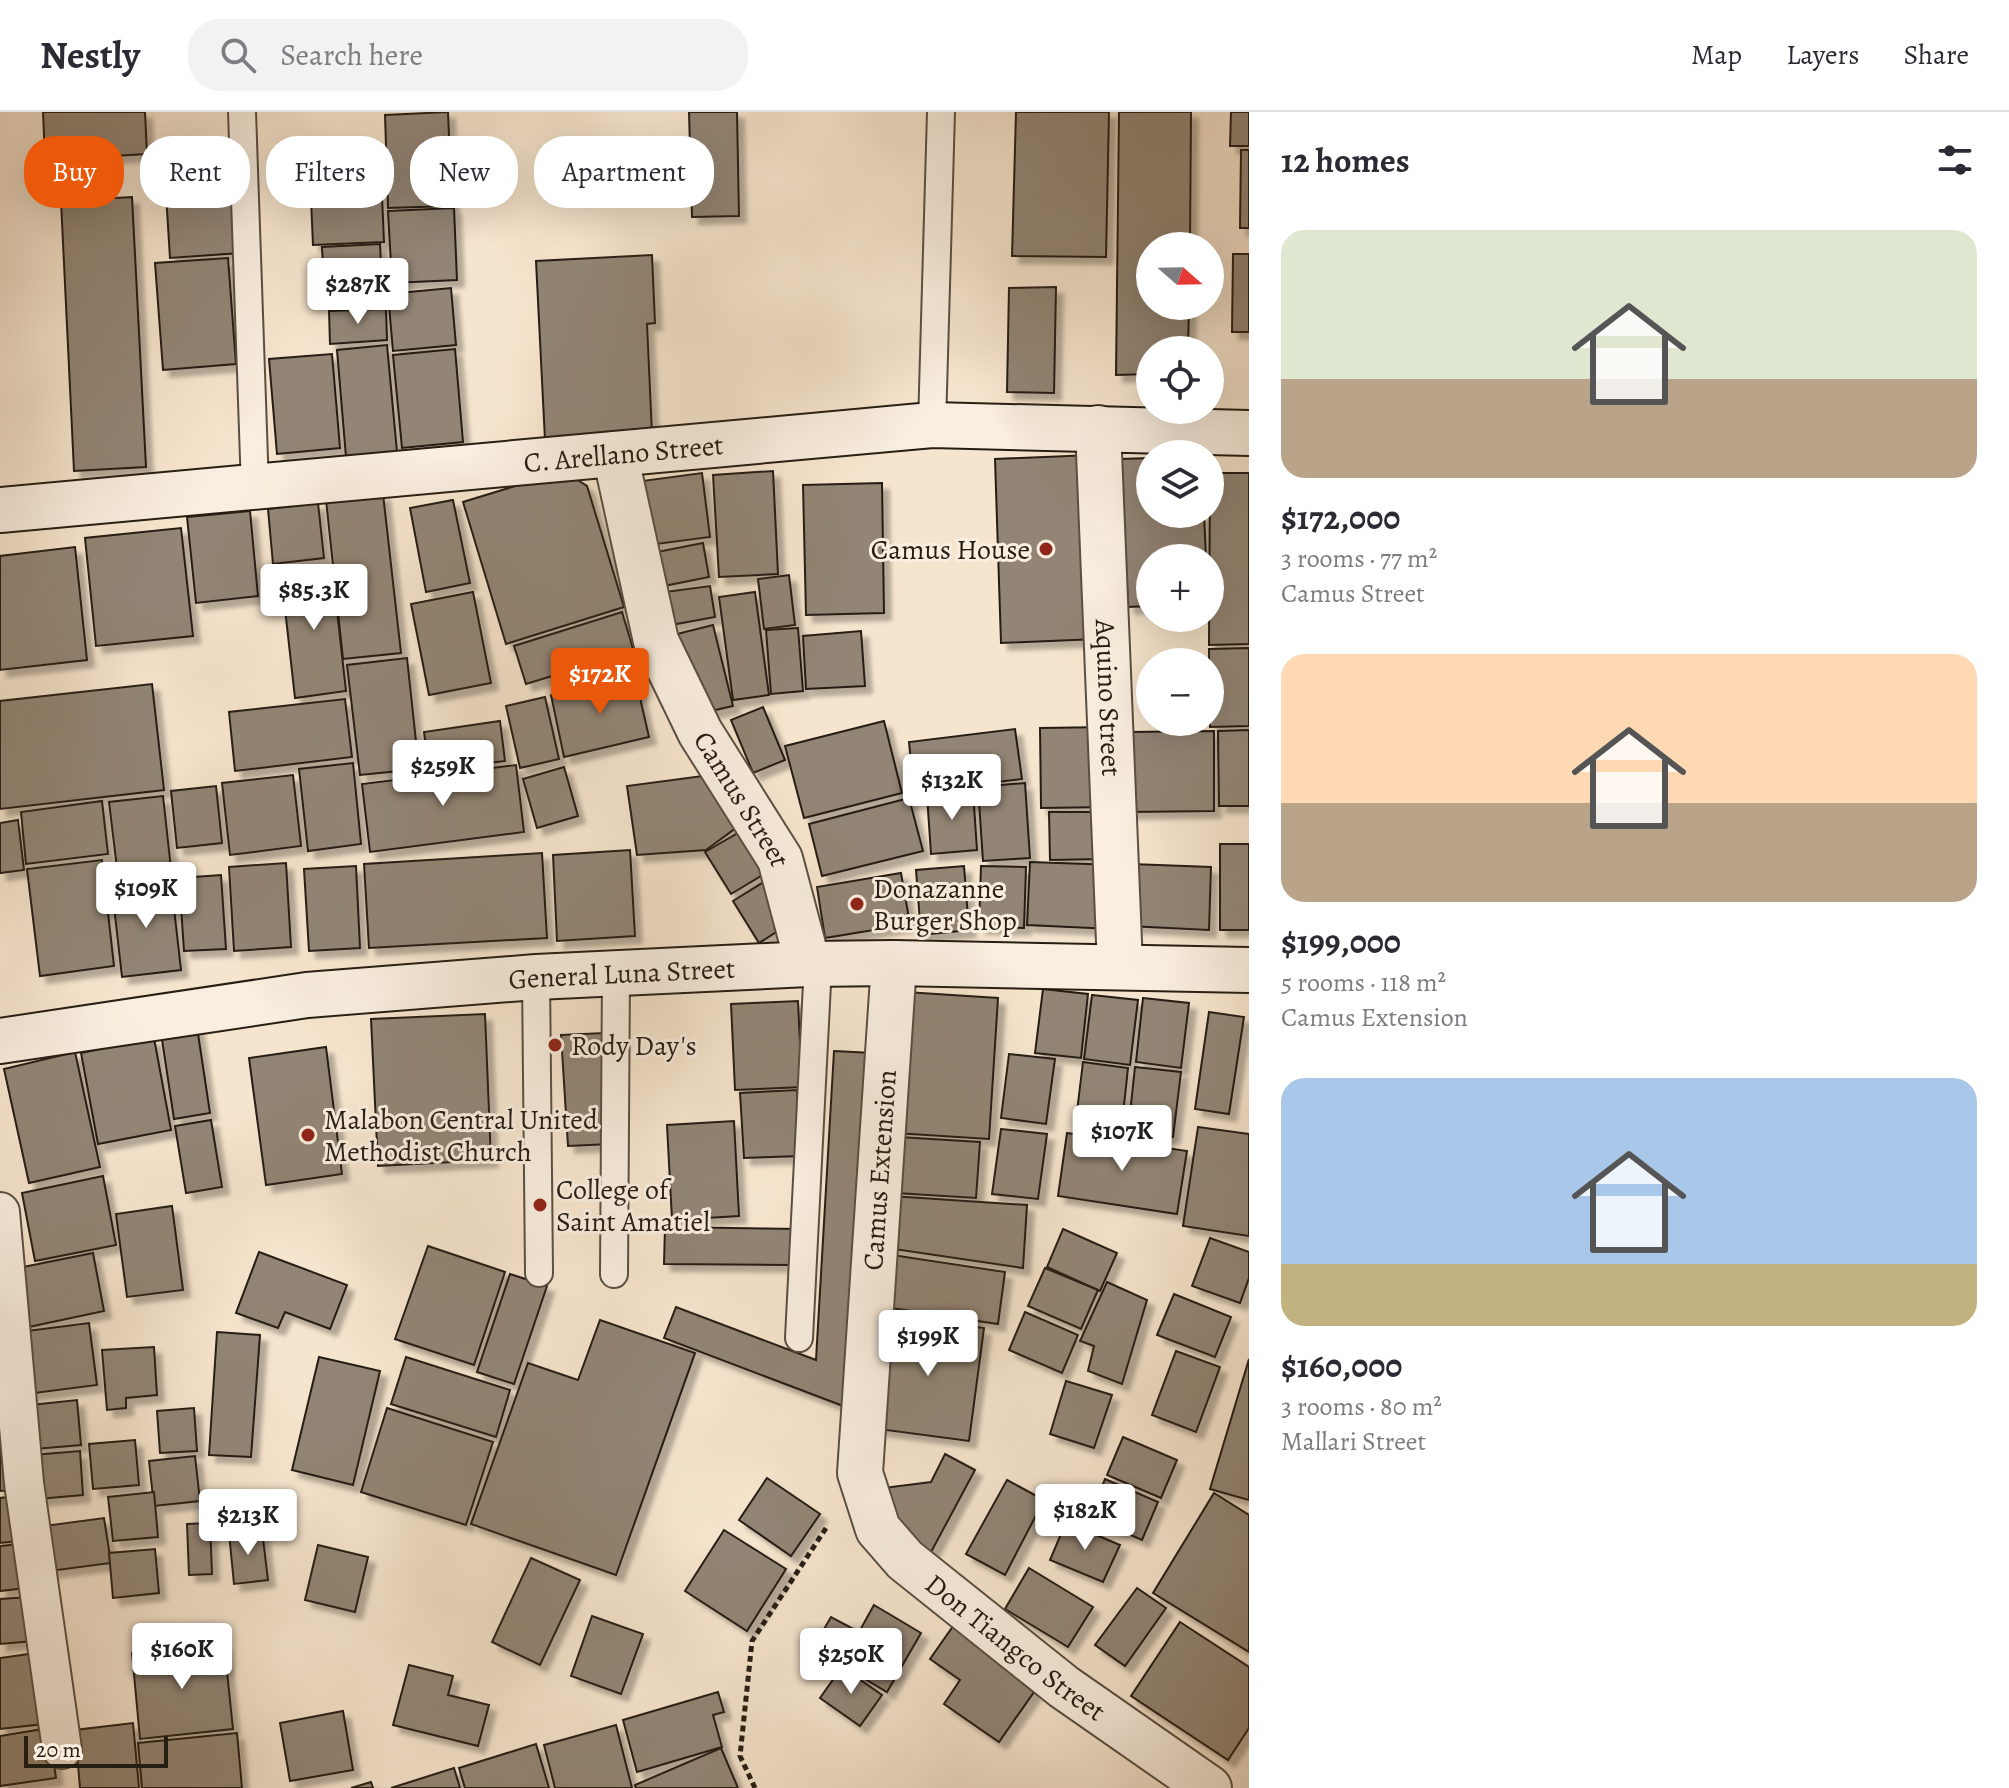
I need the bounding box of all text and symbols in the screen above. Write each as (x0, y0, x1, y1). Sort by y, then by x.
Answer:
search box (188, 19, 748, 91)
text: Nestly (40, 29, 140, 81)
icon: search (216, 33, 260, 77)
text: Search here (280, 35, 423, 75)
text: Map (1691, 36, 1742, 74)
text: Layers (1786, 36, 1859, 74)
text: Share (1903, 36, 1969, 74)
chip: Buy (24, 136, 124, 208)
chip: Rent (140, 136, 250, 208)
chip: Filters (266, 136, 394, 208)
chip: New (410, 136, 518, 208)
chip: Apartment (534, 136, 714, 208)
text: 12 homes (1281, 137, 1410, 184)
icon: filters (1933, 138, 1977, 182)
north arrow (1136, 232, 1224, 320)
map controls (1136, 232, 1224, 736)
pin: $287K (302, 258, 414, 326)
text: $287K (325, 266, 391, 301)
icon: home (1557, 282, 1701, 426)
button: locate (1136, 336, 1224, 424)
street label: C. Arellano Street (522, 426, 725, 482)
button: layers (1136, 440, 1224, 528)
text: $172,000 (1281, 494, 1400, 541)
place label: Camus House (871, 531, 1030, 569)
marker: Camus House (1037, 540, 1055, 558)
text: 3 rooms · 77 m² (1281, 541, 1437, 576)
button: + (1136, 544, 1224, 632)
pin: $85.3K (249, 564, 379, 632)
text: $85.3K (278, 572, 350, 607)
text: Camus Street (1281, 576, 1425, 611)
street label: Aquino Street (1086, 618, 1130, 777)
pin: $172K (544, 648, 656, 716)
button: − (1136, 648, 1224, 736)
text: $172K (569, 656, 631, 691)
icon: home (1557, 706, 1701, 850)
street label: Camus Street (684, 724, 799, 871)
pin: $259K (387, 740, 499, 808)
text: $259K (411, 748, 475, 783)
pin: $132K (896, 754, 1008, 822)
text: $132K (921, 762, 983, 797)
pin: $109K (90, 862, 202, 930)
text: $109K (114, 870, 178, 905)
place label: Donazanne Burger Shop (873, 870, 1017, 940)
marker: Donazanne Burger Shop (848, 895, 866, 913)
text: $199,000 (1281, 918, 1401, 965)
street label: General Luna Street (507, 950, 736, 999)
text: 5 rooms · 118 m² (1281, 965, 1446, 1000)
text: Camus Extension (1281, 1000, 1468, 1035)
place label: Rody Day's (571, 1027, 697, 1065)
marker: Rody Day's (546, 1036, 564, 1054)
street label: Camus Extension (854, 1068, 906, 1272)
place label: Malabon Central United Methodist Church (324, 1101, 599, 1171)
pin: $107K (1066, 1105, 1178, 1173)
text: $107K (1091, 1113, 1153, 1148)
marker: Malabon Central United Methodist Church (299, 1126, 317, 1144)
icon: home (1557, 1130, 1701, 1274)
place label: College of Saint Amatiel (556, 1171, 710, 1241)
marker: College of Saint Amatiel (531, 1196, 549, 1214)
pin: $199K (872, 1310, 984, 1378)
text: $199K (897, 1318, 959, 1353)
text: $160,000 (1281, 1342, 1402, 1389)
text: 3 rooms · 80 m² (1281, 1389, 1442, 1424)
text: Mallari Street (1281, 1424, 1426, 1459)
pin: $182K (1029, 1484, 1141, 1552)
pin: $213K (192, 1489, 304, 1557)
text: $182K (1053, 1492, 1117, 1527)
text: $213K (217, 1497, 279, 1532)
street label: Don Tiangco Street (917, 1565, 1113, 1730)
pin: $160K (126, 1623, 238, 1691)
pin: $250K (795, 1628, 907, 1696)
text: $160K (150, 1631, 214, 1666)
text: $250K (818, 1636, 884, 1671)
scale bar (24, 1732, 168, 1768)
text: 20 m (36, 1735, 81, 1765)

